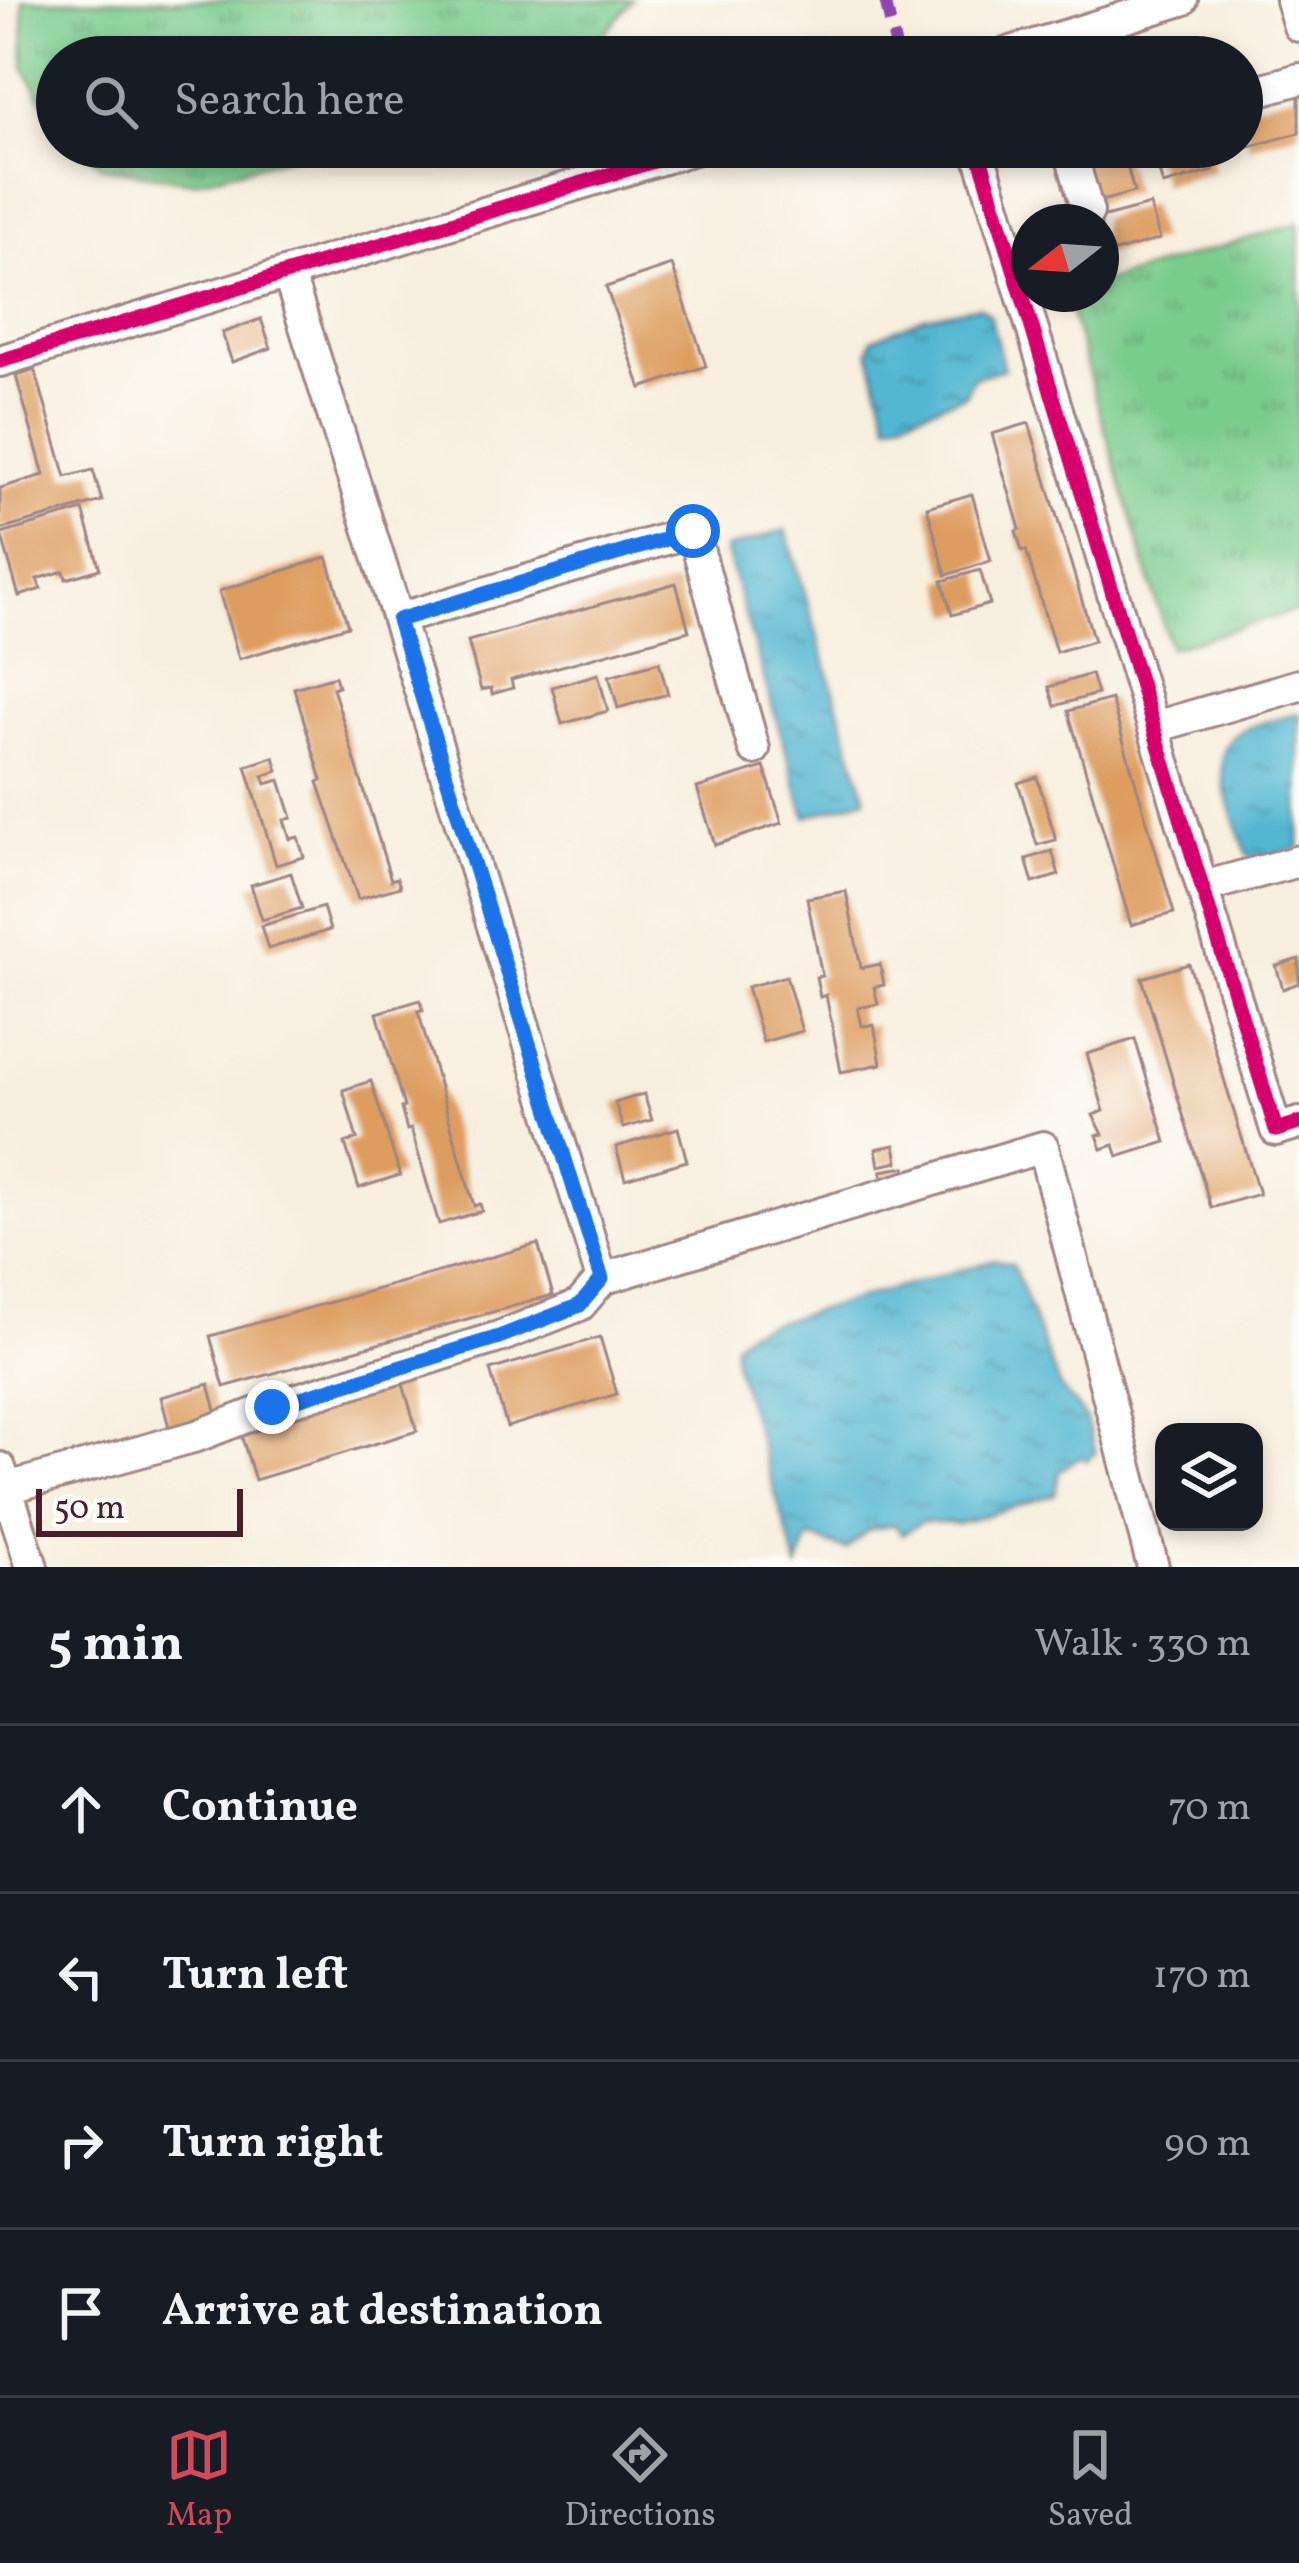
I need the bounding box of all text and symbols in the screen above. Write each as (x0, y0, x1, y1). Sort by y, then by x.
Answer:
search box (36, 36, 1263, 168)
icon: search (78, 69, 144, 135)
text: Search here (174, 71, 405, 134)
north arrow (1011, 204, 1119, 312)
route start (666, 504, 720, 558)
route end (245, 1380, 299, 1434)
map controls (1155, 1423, 1263, 1531)
button: layers (1155, 1423, 1263, 1531)
scale bar (36, 1483, 243, 1536)
text: 50 m (54, 1487, 125, 1533)
text: 5 min (48, 1610, 184, 1681)
text: Walk · 330 m (1034, 1618, 1251, 1672)
icon: ahead (48, 1776, 114, 1842)
text: Continue (162, 1777, 358, 1840)
text: 70 m (1168, 1782, 1251, 1836)
icon: left (48, 1944, 114, 2010)
text: Turn left (162, 1945, 348, 2008)
text: 170 m (1153, 1950, 1251, 2004)
icon: right (48, 2112, 114, 2178)
text: Turn right (162, 2113, 383, 2176)
text: 90 m (1164, 2118, 1251, 2172)
icon: arrive (48, 2280, 114, 2346)
text: Arrive at destination (162, 2281, 603, 2344)
tab: Map (166, 2422, 232, 2540)
tab: Directions (564, 2422, 716, 2540)
tab: Saved (1048, 2422, 1133, 2540)

